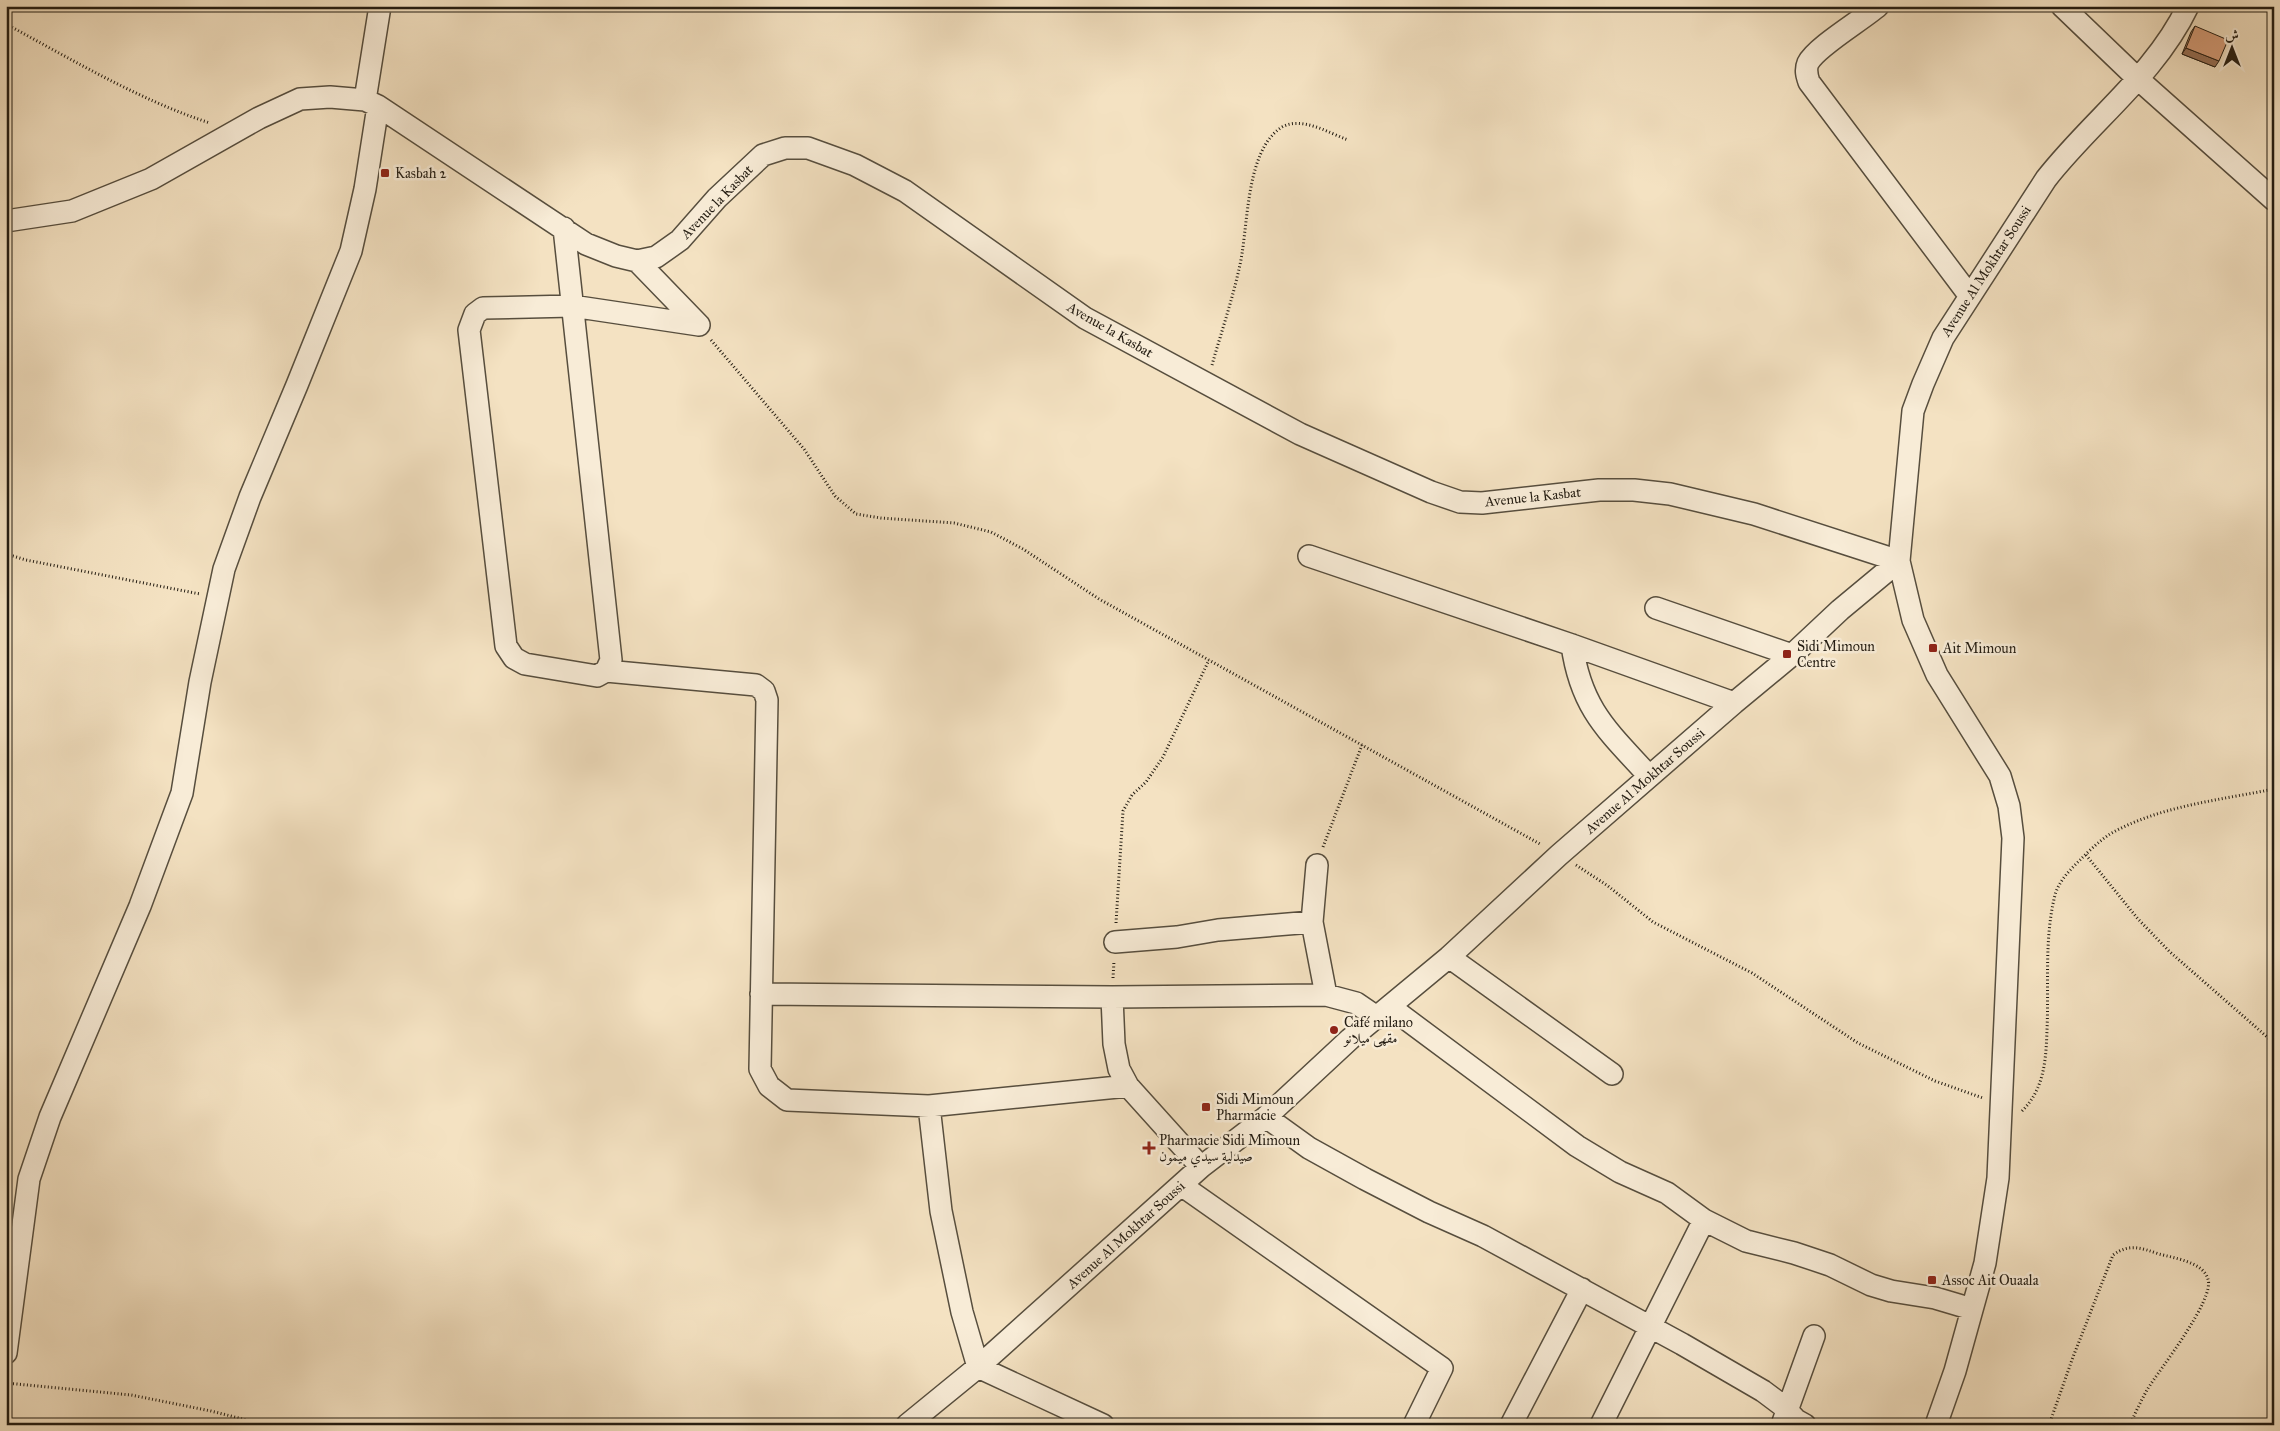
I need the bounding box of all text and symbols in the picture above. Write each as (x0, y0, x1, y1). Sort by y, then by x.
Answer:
north arrow (2208, 22, 2258, 72)
text: ش (2225, 27, 2239, 44)
street label: Avenue la Kasbat (677, 161, 757, 243)
place label: Kasbah 2 (395, 165, 446, 182)
marker: Kasbah 2 (379, 167, 391, 179)
street label: Avenue Al Mokhtar Soussi (1937, 202, 2035, 341)
street label: Avenue la Kasbat (1063, 298, 1156, 361)
street label: Avenue la Kasbat (1483, 484, 1582, 511)
place label: Sidi Mimoun Centre (1797, 638, 1875, 671)
place label: Ait Mimoun (1942, 640, 2017, 657)
marker: Ait Mimoun (1927, 642, 1939, 654)
marker: Sidi Mimoun Centre (1781, 648, 1793, 660)
street label: Avenue Al Mokhtar Soussi (1581, 724, 1708, 838)
place label: Café milano مقهى ميلانو (1342, 1014, 1413, 1048)
marker: Café milano مقهى ميلانو (1328, 1024, 1340, 1036)
place label: Sidi Mimoun Pharmacie (1216, 1091, 1294, 1124)
marker: Sidi Mimoun Pharmacie (1200, 1101, 1212, 1113)
place label: Pharmacie Sidi Mimoun صيدلية سيدي ميمون (1159, 1132, 1301, 1168)
marker: Pharmacie Sidi Mimoun صيدلية سيدي ميمون (1143, 1142, 1155, 1154)
street label: Avenue Al Mokhtar Soussi (1063, 1177, 1189, 1293)
place label: Assoc Ait Ouaala (1941, 1272, 2039, 1289)
marker: Assoc Ait Ouaala (1926, 1274, 1938, 1286)

